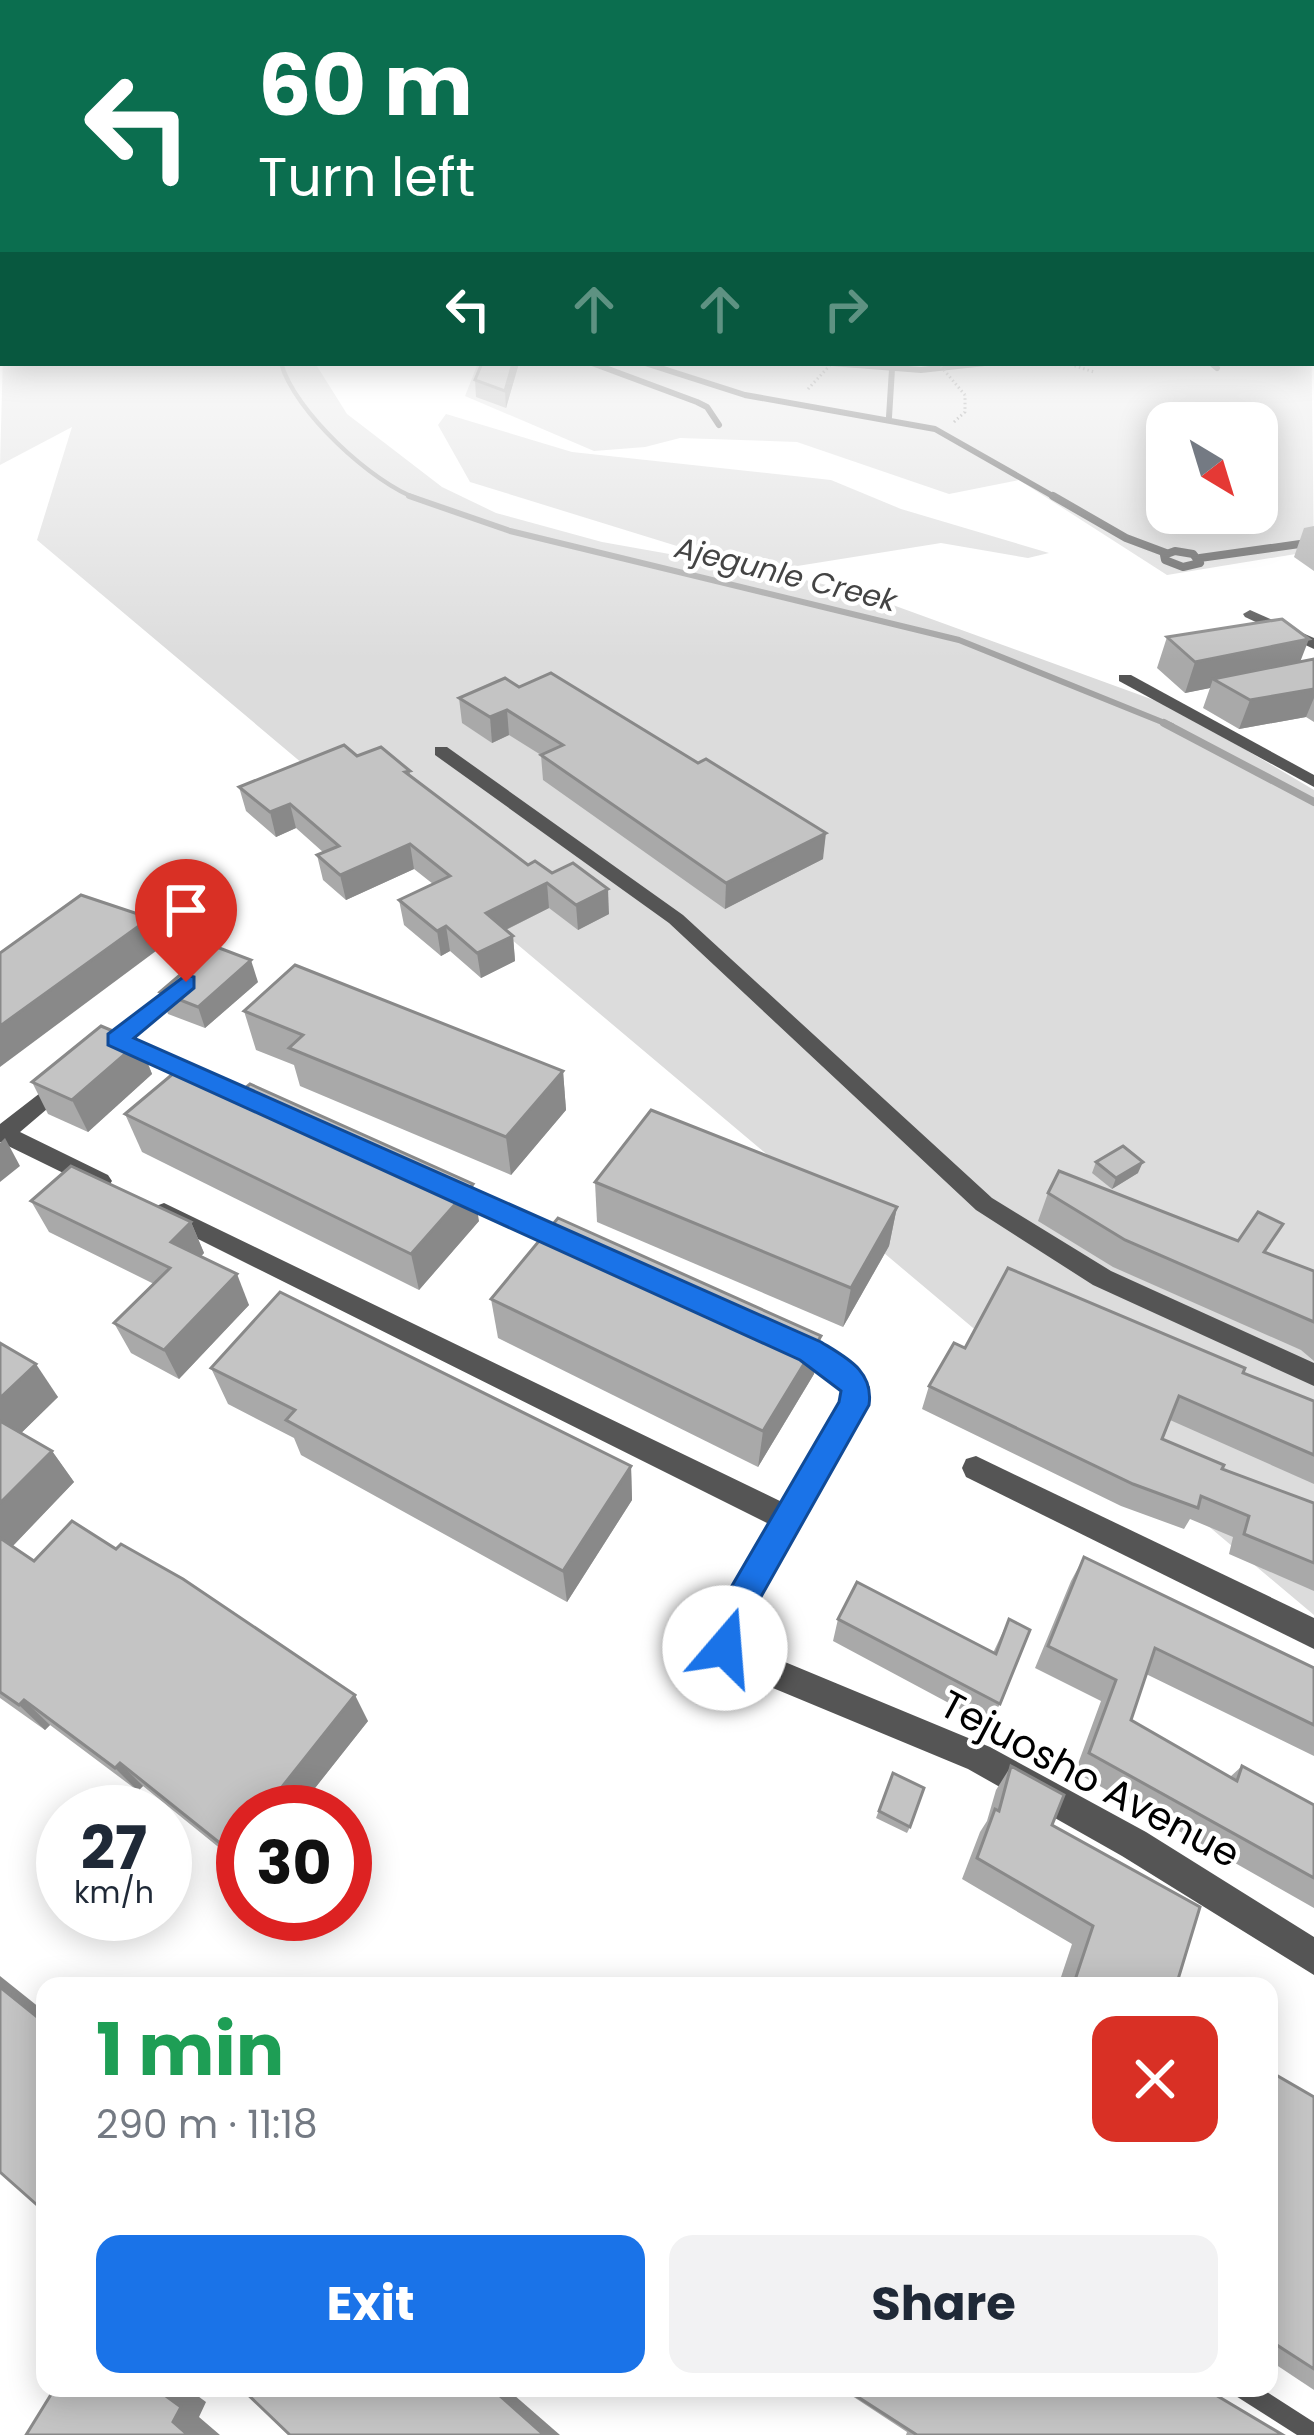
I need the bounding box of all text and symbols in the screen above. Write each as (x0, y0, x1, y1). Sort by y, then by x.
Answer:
text: 60 m (258, 27, 473, 144)
icon: left (60, 48, 216, 204)
text: Turn left (258, 139, 475, 215)
icon: left (435, 276, 501, 342)
icon: ahead (561, 276, 627, 342)
icon: ahead (687, 276, 753, 342)
icon: right (813, 276, 879, 342)
north arrow (1146, 402, 1278, 534)
map controls (1146, 402, 1278, 534)
water label: Ajegunle Creek (670, 525, 903, 623)
pin (135, 859, 237, 982)
icon: arrive (153, 877, 219, 943)
position arrow (662, 1585, 788, 1711)
street label: Tejuosho Avenue (931, 1677, 1249, 1881)
speed limit sign: 30 (216, 1785, 372, 1941)
text: 27 (81, 1806, 147, 1890)
text: km/h (74, 1871, 154, 1914)
text: 1 min (96, 1999, 284, 2100)
button: close (1092, 2016, 1218, 2142)
text: 290 m · 11:18 (96, 2097, 318, 2152)
button: Exit (96, 2235, 645, 2373)
button: Share (669, 2235, 1218, 2373)

